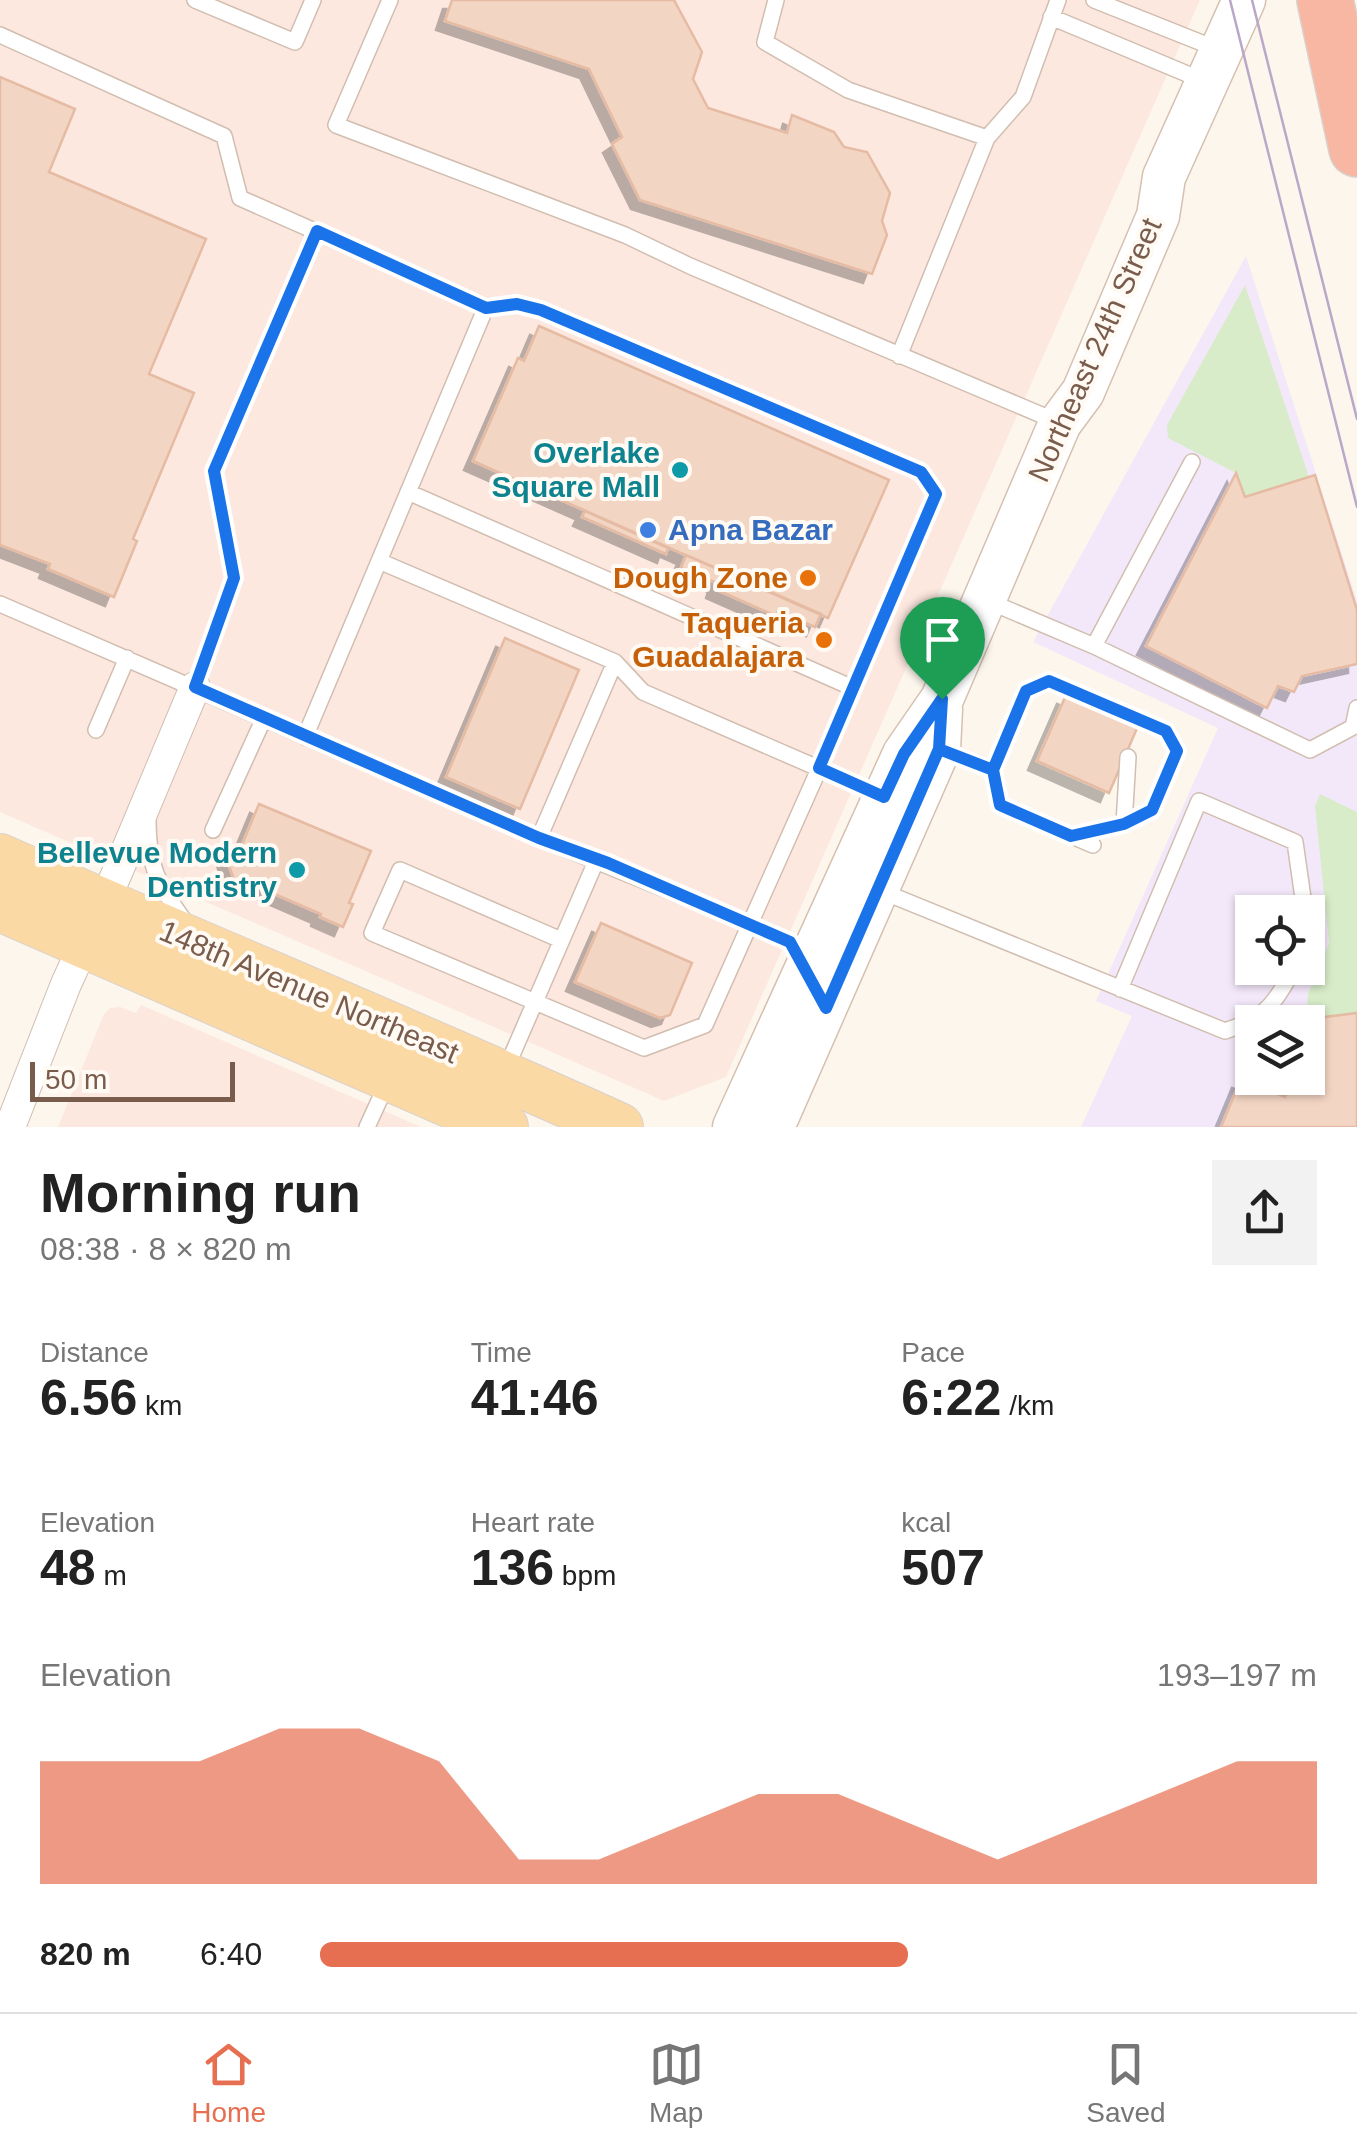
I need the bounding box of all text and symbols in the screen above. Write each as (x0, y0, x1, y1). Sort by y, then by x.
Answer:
street label: Northeast 24th Street (1021, 212, 1168, 487)
place label: Overlake Square Mall (492, 436, 660, 503)
marker: Overlake Square Mall (669, 459, 691, 481)
place label: Apna Bazar (668, 513, 833, 546)
marker: Apna Bazar (637, 519, 659, 541)
place label: Dough Zone (613, 561, 788, 594)
marker: Dough Zone (797, 567, 819, 589)
pin (900, 597, 985, 700)
place label: Taqueria Guadalajara (632, 606, 804, 673)
icon: arrive (915, 612, 970, 667)
marker: Taqueria Guadalajara (813, 629, 835, 651)
place label: Bellevue Modern Dentistry (37, 836, 277, 903)
marker: Bellevue Modern Dentistry (286, 859, 308, 881)
map controls (1235, 895, 1325, 1095)
button: locate (1235, 895, 1325, 985)
street label: 148th Avenue Northeast (155, 914, 464, 1070)
button: layers (1235, 1005, 1325, 1095)
scale bar (30, 1057, 235, 1102)
text: 50 m (45, 1064, 107, 1095)
button: share (1212, 1160, 1317, 1265)
text: Morning run (40, 1162, 361, 1224)
text: 08:38 · 8 × 820 m (40, 1231, 292, 1267)
text: Distance (40, 1337, 149, 1368)
text: Time (471, 1337, 532, 1368)
text: Pace (901, 1337, 965, 1368)
text: 6.56 (40, 1370, 137, 1426)
text: 41:46 (471, 1370, 599, 1426)
text: 6:22 (901, 1370, 1001, 1426)
text: km (137, 1390, 182, 1421)
text: /km (1001, 1390, 1054, 1421)
text: Elevation (40, 1507, 155, 1538)
text: Heart rate (471, 1507, 595, 1538)
text: kcal (901, 1507, 951, 1538)
text: 48 (40, 1540, 96, 1596)
text: 136 (471, 1540, 554, 1596)
text: 507 (901, 1540, 985, 1596)
text: m (96, 1560, 127, 1591)
text: bpm (554, 1560, 616, 1591)
text: Elevation (40, 1657, 172, 1693)
text: 193–197 m (1157, 1657, 1317, 1693)
text: 820 m (40, 1936, 131, 1972)
text: 6:40 (200, 1936, 262, 1972)
tab: Home (191, 2037, 266, 2129)
tab: Map (649, 2037, 704, 2129)
tab: Saved (1086, 2037, 1166, 2129)

